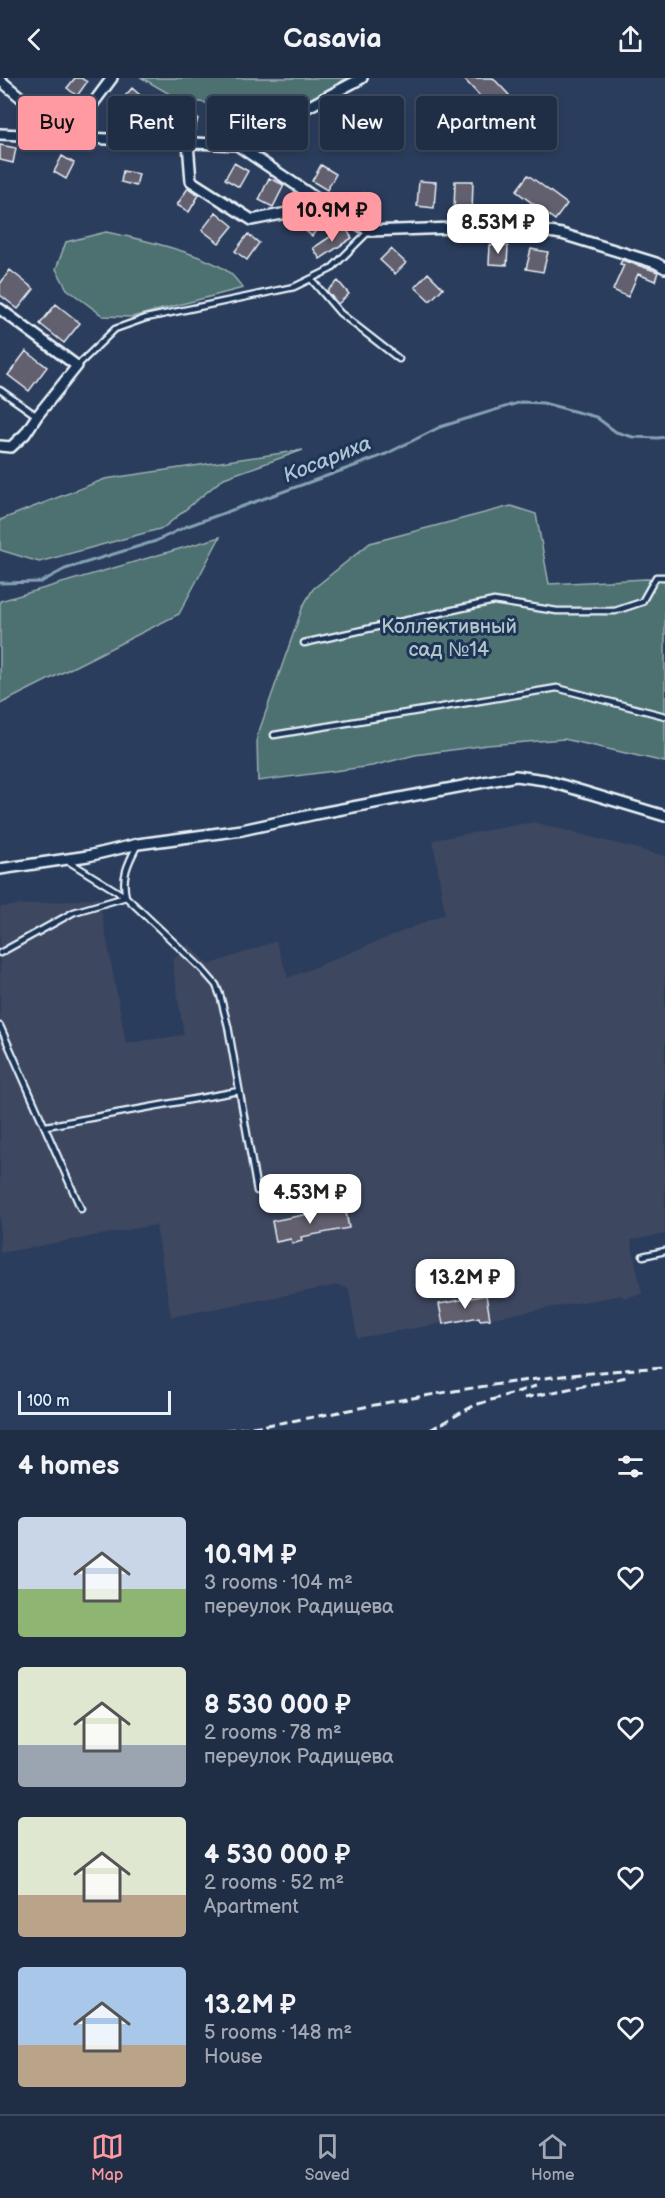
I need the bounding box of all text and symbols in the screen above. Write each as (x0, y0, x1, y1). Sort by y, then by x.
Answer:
icon: back (18, 23, 51, 56)
text: Casavia (283, 23, 382, 55)
icon: share (614, 23, 647, 56)
chip: Buy (18, 96, 96, 150)
chip: Rent (108, 96, 195, 150)
chip: Filters (207, 96, 308, 150)
chip: New (320, 96, 404, 150)
chip: Apartment (416, 96, 557, 150)
pin: 10.9M ₽ (277, 192, 387, 243)
text: 10.9M ₽ (296, 199, 368, 223)
pin: 8.53M ₽ (443, 204, 553, 255)
text: 8.53M ₽ (461, 211, 535, 235)
water label: Косариха (279, 430, 375, 488)
park label: Коллективный сад №14 (381, 615, 517, 662)
pin: 4.53M ₽ (255, 1174, 365, 1225)
text: 4.53M ₽ (273, 1181, 347, 1205)
pin: 13.2M ₽ (410, 1259, 520, 1310)
text: 13.2M ₽ (430, 1266, 500, 1290)
scale bar (18, 1388, 171, 1416)
text: 100 m (27, 1392, 70, 1411)
icon: filters (614, 1450, 647, 1483)
text: 4 homes (18, 1451, 119, 1482)
text: 10.9M ₽ (204, 1540, 297, 1571)
icon: home (66, 1541, 138, 1613)
icon: heart (614, 1561, 647, 1594)
text: 3 rooms · 104 m² (204, 1571, 353, 1595)
text: переулок Радищева (204, 1595, 394, 1619)
text: 8 530 000 ₽ (204, 1690, 351, 1721)
icon: home (66, 1691, 138, 1763)
icon: heart (614, 1711, 647, 1744)
text: 2 rooms · 78 m² (204, 1721, 342, 1745)
text: переулок Радищева (204, 1745, 394, 1769)
text: 4 530 000 ₽ (204, 1840, 350, 1871)
icon: home (66, 1841, 138, 1913)
icon: heart (614, 1861, 647, 1894)
text: 2 rooms · 52 m² (204, 1871, 344, 1895)
text: Apartment (204, 1895, 299, 1919)
text: 13.2M ₽ (204, 1990, 296, 2021)
icon: home (66, 1991, 138, 2063)
icon: heart (614, 2011, 647, 2044)
text: 5 rooms · 148 m² (204, 2021, 352, 2045)
text: House (204, 2045, 263, 2069)
tab: Map (91, 2130, 124, 2185)
tab: Saved (305, 2130, 350, 2185)
tab: Home (531, 2130, 574, 2185)

